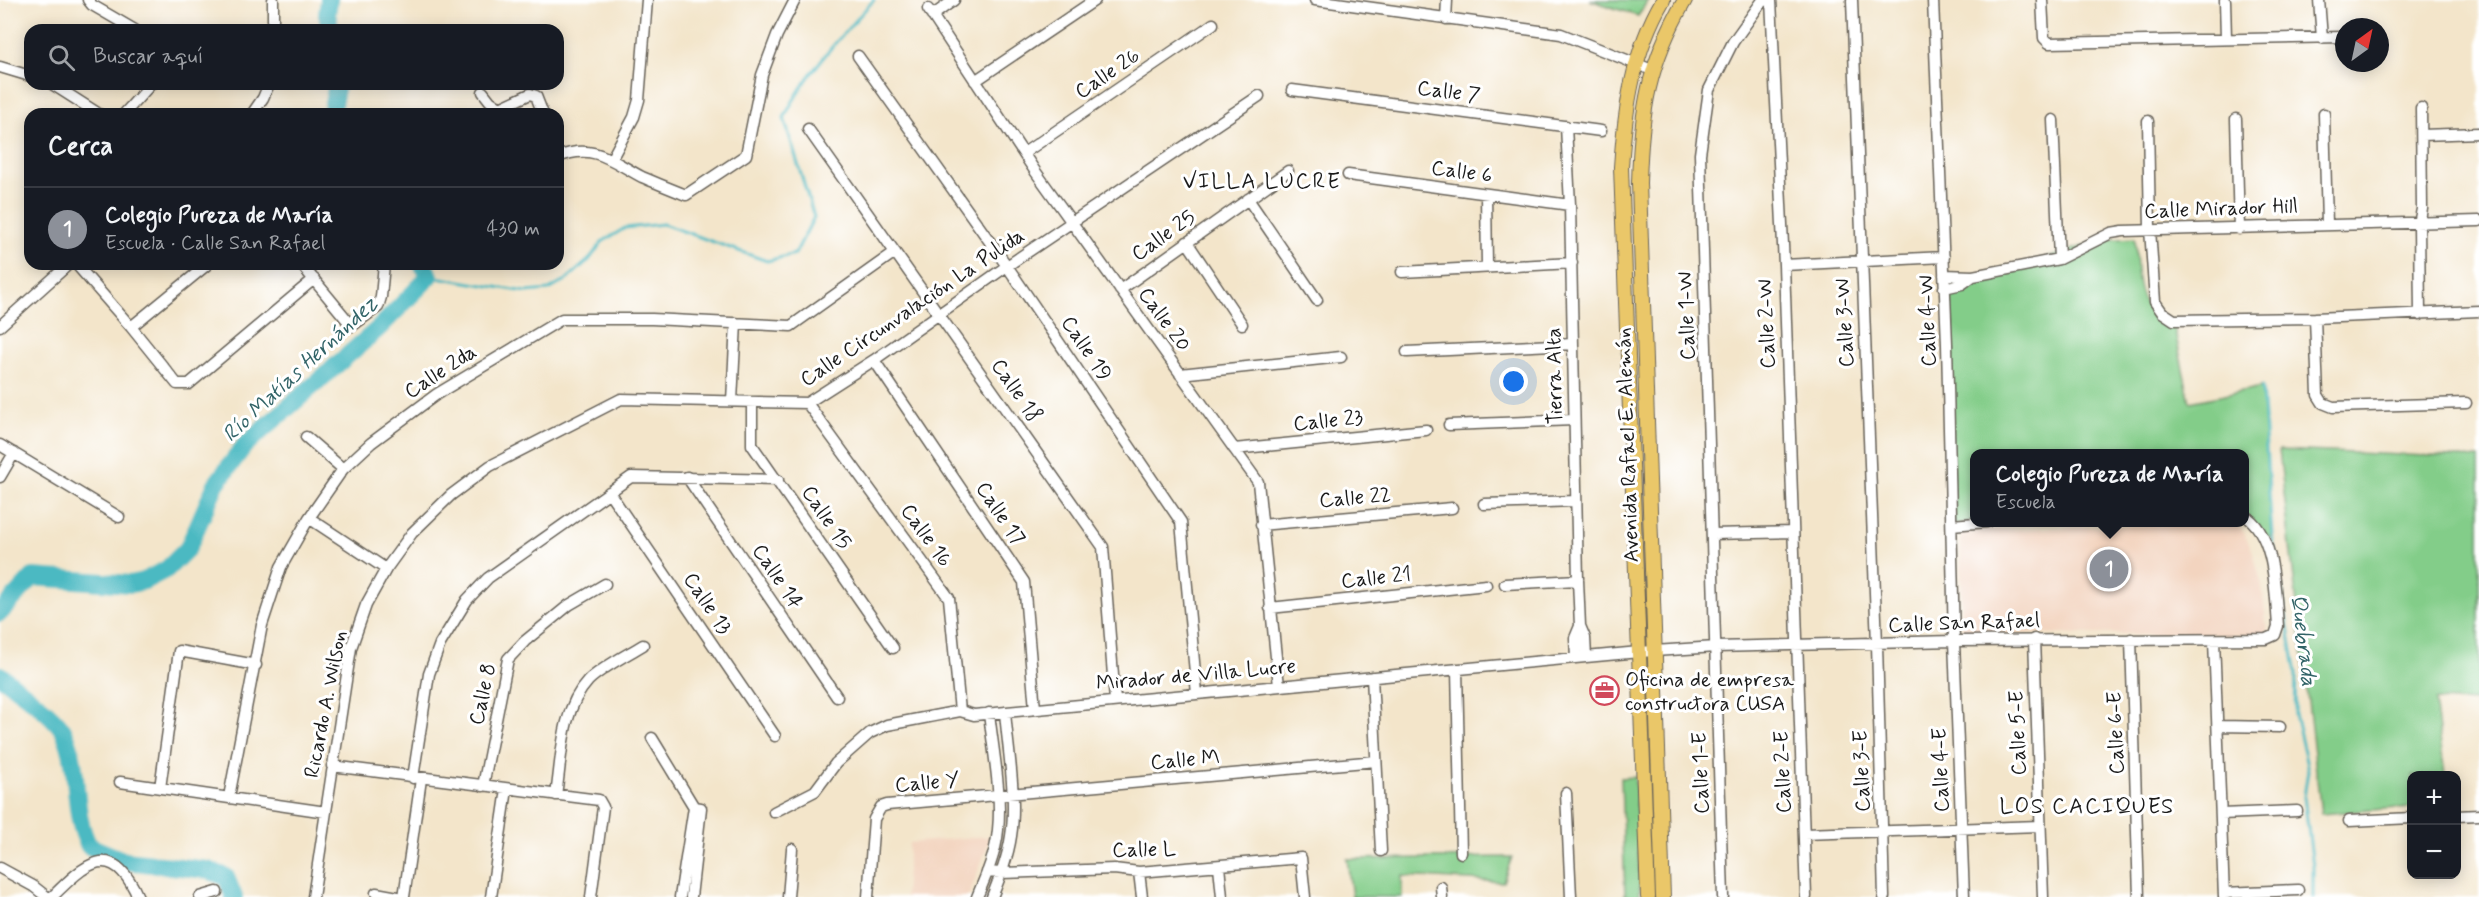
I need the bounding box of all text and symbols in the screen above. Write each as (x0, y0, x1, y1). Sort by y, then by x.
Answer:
north arrow (2335, 18, 2389, 72)
search box (24, 24, 564, 90)
icon: search (45, 41, 78, 74)
street label: Calle 26 (1070, 42, 1146, 106)
text: Buscar aquí (93, 43, 204, 71)
street label: Calle 7 (1416, 74, 1482, 110)
text: Cerca (48, 130, 113, 164)
street label: Calle 6 (1429, 154, 1494, 190)
district label: VILLA LUCRE (1183, 168, 1341, 196)
street label: Calle Mirador Hill (2144, 192, 2298, 226)
text: Colegio Pureza de María (105, 202, 333, 230)
street label: Calle 25 (1126, 204, 1201, 268)
text: 1 (63, 216, 72, 243)
text: 430 m (487, 216, 540, 243)
street label: Calle Circunvalación La Pulida (795, 222, 1030, 394)
text: Escuela · Calle San Rafael (105, 230, 325, 257)
street label: Calle 1-W (1671, 271, 1703, 361)
street label: Calle 4-W (1912, 275, 1944, 367)
street label: Calle 3-W (1829, 278, 1861, 368)
street label: Calle 2-W (1751, 279, 1783, 369)
street label: Calle 20 (1131, 282, 1197, 357)
water label: Río Matías Hernández (217, 290, 384, 449)
street label: Calle 19 (1054, 311, 1118, 387)
street label: Tierra Alta (1540, 327, 1570, 425)
street label: Avenida Rafael E. Alemán (1610, 327, 1646, 563)
street label: Calle 2da (399, 338, 482, 406)
street label: Calle 18 (984, 353, 1048, 428)
your location (1499, 367, 1528, 396)
street label: Calle 23 (1292, 403, 1364, 439)
popup (1970, 449, 2249, 527)
text: Colegio Pureza de María (1996, 461, 2224, 489)
street label: Calle 17 (969, 476, 1032, 551)
street label: Calle 15 (795, 480, 858, 555)
street label: Calle 22 (1318, 481, 1392, 515)
text: Escuela (1996, 489, 2056, 516)
street label: Calle 16 (894, 498, 959, 573)
street label: Calle 14 (745, 538, 809, 615)
pin: 1 (2090, 546, 2128, 592)
street label: Calle 21 (1340, 560, 1412, 596)
street label: Calle 13 (676, 567, 738, 640)
water label: Quebrada (2283, 593, 2323, 688)
street label: Calle San Rafael (1888, 606, 2040, 640)
street label: Ricardo A. Wilson (298, 628, 354, 780)
street label: Mirador de Villa Lucre (1095, 652, 1297, 698)
street label: Calle 8 (463, 661, 503, 728)
place label: Oficina de empresa constructora CUSA (1625, 666, 1794, 718)
office icon: Oficina de empresa constructora CUSA (1588, 675, 1620, 707)
street label: Calle 5-E (2003, 690, 2033, 776)
street label: Calle 6-E (2101, 691, 2131, 775)
street label: Calle 4-E (1926, 727, 1956, 813)
street label: Calle 2-E (1768, 730, 1798, 814)
street label: Calle 3-E (1847, 730, 1877, 812)
street label: Calle 1-E (1686, 732, 1716, 814)
street label: Calle M (1149, 743, 1221, 777)
street label: Calle Y (894, 766, 960, 800)
map controls (2407, 771, 2461, 879)
button: + (2407, 771, 2461, 825)
district label: LOS CACIQUES (1999, 793, 2175, 821)
button: − (2407, 825, 2461, 879)
street label: Calle L (1112, 835, 1176, 865)

